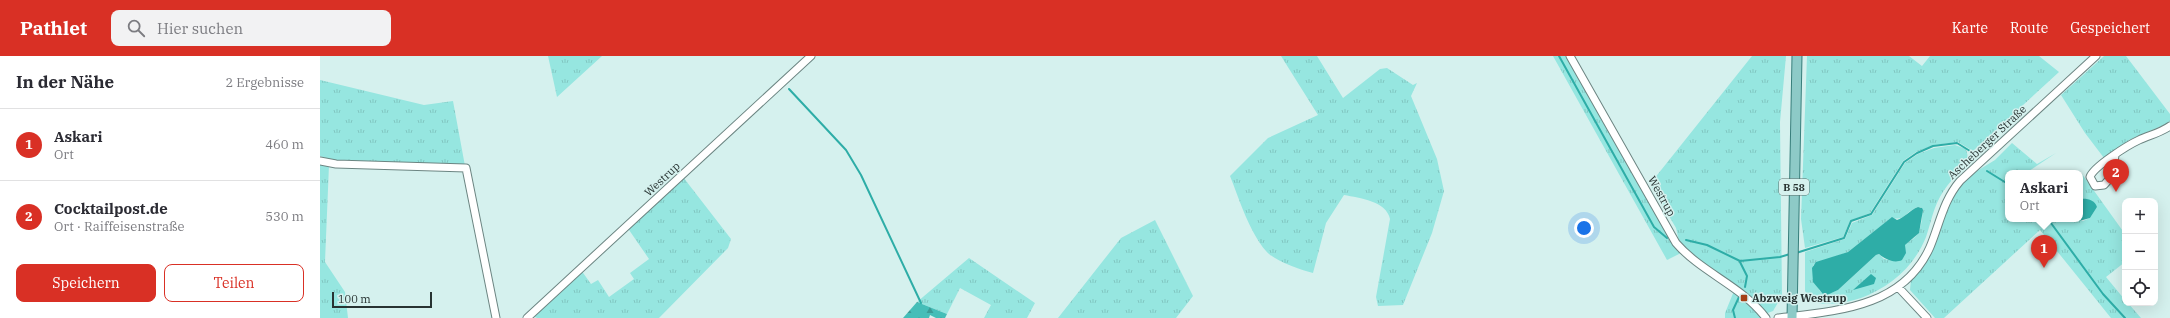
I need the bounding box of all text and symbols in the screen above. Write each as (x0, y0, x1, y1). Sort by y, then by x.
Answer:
search box (111, 10, 391, 46)
text: Pathlet (20, 16, 87, 40)
icon: search (125, 17, 147, 39)
text: Hier suchen (157, 19, 243, 38)
text: Karte (1952, 19, 1988, 37)
text: Route (2010, 19, 2048, 37)
text: Gespeichert (2070, 19, 2150, 37)
text: In der Nähe (16, 71, 114, 93)
text: 2 Ergebnisse (225, 74, 304, 91)
street label: Ascheberger Straße (1945, 102, 2029, 182)
text: Askari (54, 127, 102, 146)
text: 1 (25, 136, 33, 153)
text: 460 m (265, 136, 304, 153)
text: Ort (54, 146, 74, 163)
street label: Westrup (641, 159, 683, 199)
pin: 2 (2103, 159, 2129, 192)
popup (2005, 170, 2083, 222)
street label: Westrup (1645, 173, 1679, 219)
text: Askari (2020, 178, 2068, 197)
road number: B 58 (1779, 179, 1809, 195)
text: Ort (2020, 197, 2040, 214)
map controls (2122, 198, 2158, 306)
button: + (2122, 198, 2158, 234)
text: Cocktailpost.de (54, 199, 168, 218)
text: 2 (25, 208, 33, 225)
text: 530 m (265, 208, 304, 225)
text: Ort · Raiffeisenstraße (54, 218, 184, 235)
your location (1574, 218, 1594, 238)
button: − (2122, 234, 2158, 270)
pin: 1 (2031, 235, 2057, 268)
button: Speichern (16, 264, 156, 302)
button: Teilen (164, 264, 304, 302)
button: locate (2122, 270, 2158, 306)
scale bar (332, 290, 432, 309)
place label: Abzweig Westrup (1752, 291, 1846, 305)
text: 100 m (338, 292, 371, 306)
marker: Abzweig Westrup (1739, 293, 1749, 303)

